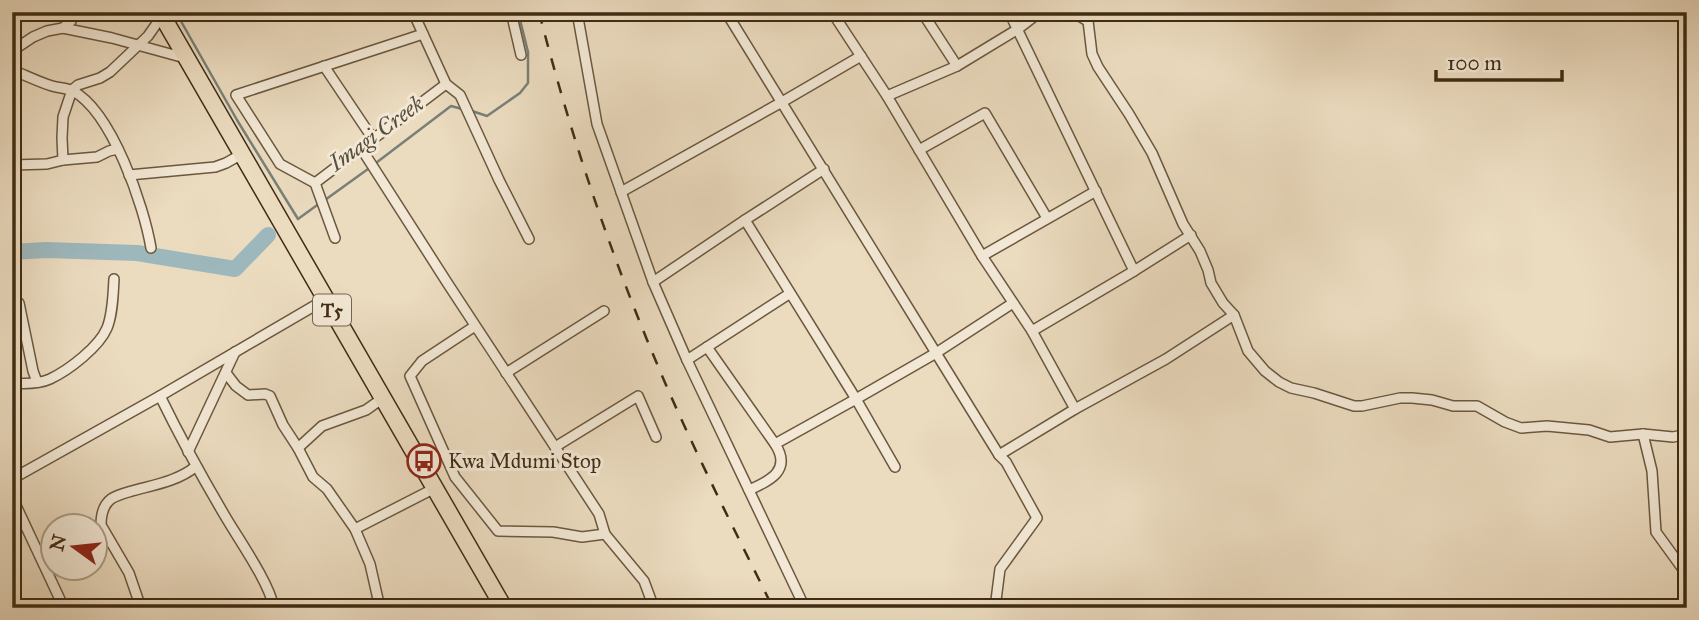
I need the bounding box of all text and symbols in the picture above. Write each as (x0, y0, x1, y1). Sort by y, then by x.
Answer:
scale bar (1436, 38, 1562, 82)
text: 100 m (1447, 50, 1502, 76)
water label: Imagi Creek (322, 89, 429, 177)
road number: T5 (313, 294, 351, 326)
bus stop icon: Kwa Mdumi Stop (405, 442, 443, 480)
place label: Kwa Mdumi Stop (448, 448, 601, 474)
north arrow (38, 512, 108, 582)
text: N (45, 532, 71, 553)

